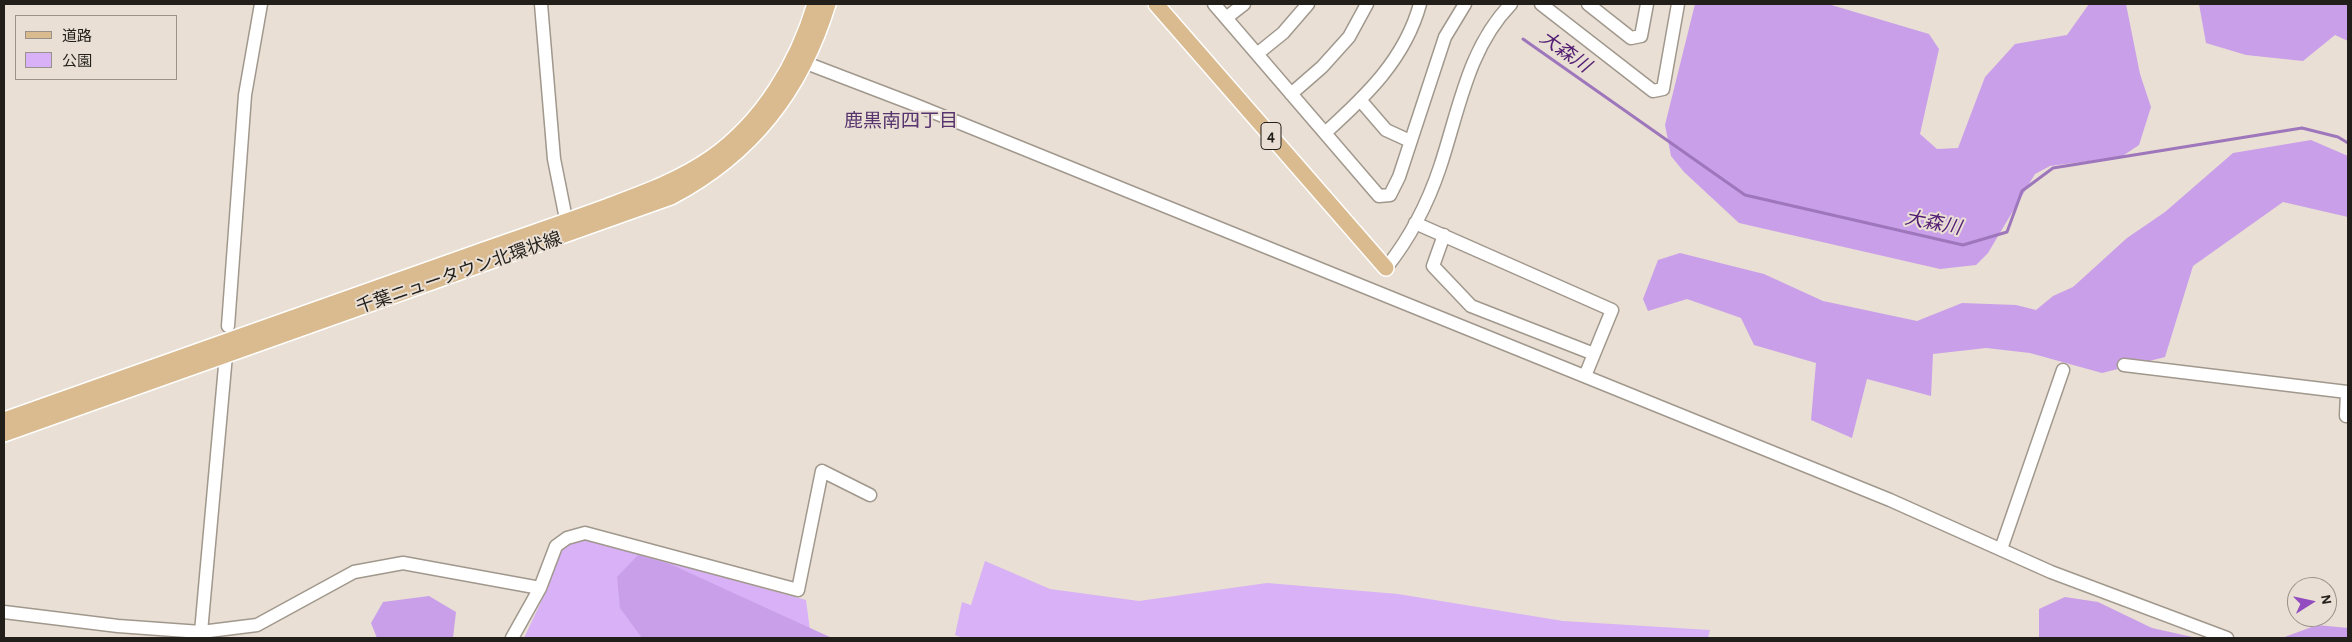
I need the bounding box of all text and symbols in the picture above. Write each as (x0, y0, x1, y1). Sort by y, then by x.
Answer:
legend (15, 15, 178, 80)
water label: 大森川 (1535, 26, 1595, 78)
text: 道路 (62, 29, 92, 44)
text: 公園 (62, 54, 92, 69)
district label: 鹿黒南四丁目 (844, 110, 958, 132)
road number: 4 (1261, 122, 1281, 150)
water label: 大森川 (1903, 206, 1963, 240)
street label: 千葉ニュータウン北環状線 (353, 228, 565, 318)
north arrow (2287, 577, 2337, 627)
text: N (2318, 594, 2334, 606)

